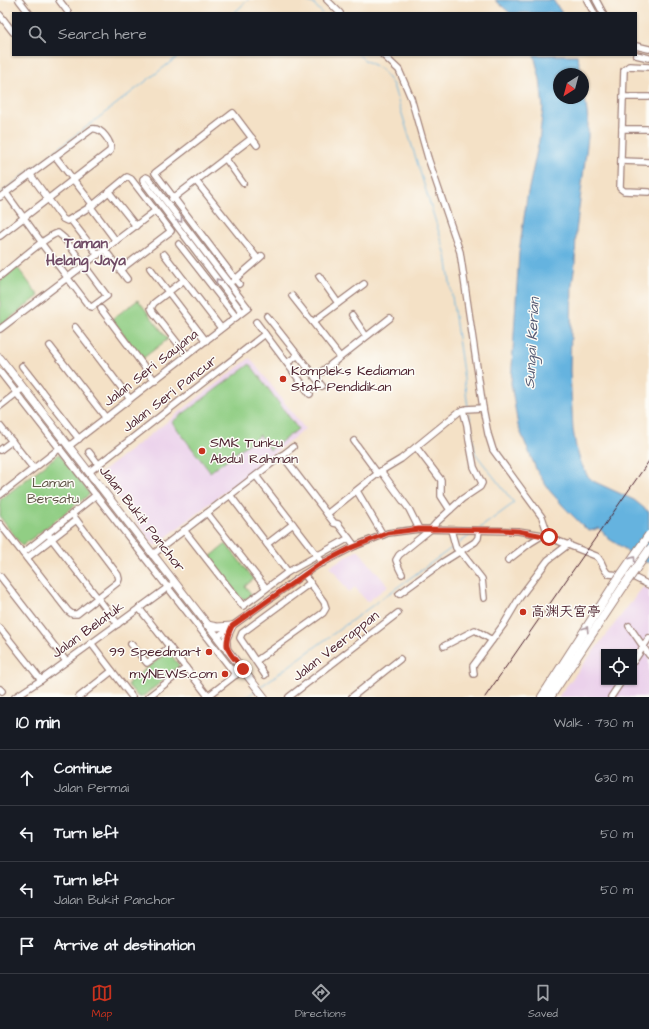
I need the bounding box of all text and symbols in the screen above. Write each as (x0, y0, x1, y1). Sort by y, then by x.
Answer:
search box (12, 12, 637, 56)
icon: search (26, 23, 48, 45)
text: Search here (58, 24, 147, 45)
north arrow (553, 68, 589, 104)
one-way arrow (176, 215, 183, 222)
district label: Taman Helang Jaya (46, 233, 126, 273)
one-way arrow (216, 279, 223, 286)
water label: Sungai Kerian (519, 295, 546, 389)
street label: Jalan Seri Saujana (99, 325, 203, 411)
street label: Jalan Seri Pancur (118, 350, 222, 437)
place label: Kompleks Kediaman Staf Pendidikan (291, 361, 415, 397)
marker: Kompleks Kediaman Staf Pendidikan (278, 374, 288, 384)
place label: SMK Tunku Abdul Rahman (210, 433, 298, 469)
marker: SMK Tunku Abdul Rahman (197, 446, 207, 456)
street label: Jalan Bukit Panchor (94, 462, 190, 577)
park label: Laman Bersatu (27, 473, 79, 509)
route start (540, 528, 558, 546)
one-way arrow (628, 556, 636, 563)
street label: Jalan Belatuk (48, 597, 128, 663)
place label: 高渊天宫亭 (531, 602, 601, 622)
street label: Jalan Veerappan (288, 606, 384, 686)
marker: 高渊天宫亭 (518, 607, 528, 617)
one-way arrow (582, 626, 589, 633)
place label: 99 Speedmart (109, 642, 201, 662)
marker: 99 Speedmart (204, 647, 214, 657)
map controls (601, 649, 637, 685)
button: locate (601, 649, 637, 685)
route end (234, 660, 252, 678)
place label: myNEWS.com (130, 664, 217, 684)
marker: myNEWS.com (220, 669, 230, 679)
text: 10 min (16, 711, 60, 735)
text: Walk · 730 m (554, 714, 633, 732)
text: Continue (54, 758, 112, 779)
icon: ahead (16, 767, 38, 789)
text: 630 m (595, 769, 633, 787)
text: Jalan Permai (54, 779, 129, 797)
icon: left (16, 823, 38, 845)
text: Turn left (54, 823, 118, 844)
text: 50 m (600, 825, 633, 843)
text: Turn left (54, 870, 118, 891)
icon: left (16, 879, 38, 901)
text: 50 m (600, 881, 633, 899)
text: Jalan Bukit Panchor (54, 891, 175, 909)
icon: arrive (16, 935, 38, 957)
text: Arrive at destination (54, 935, 195, 956)
tab: Map (91, 982, 113, 1021)
tab: Directions (295, 982, 346, 1021)
tab: Saved (528, 982, 558, 1021)

